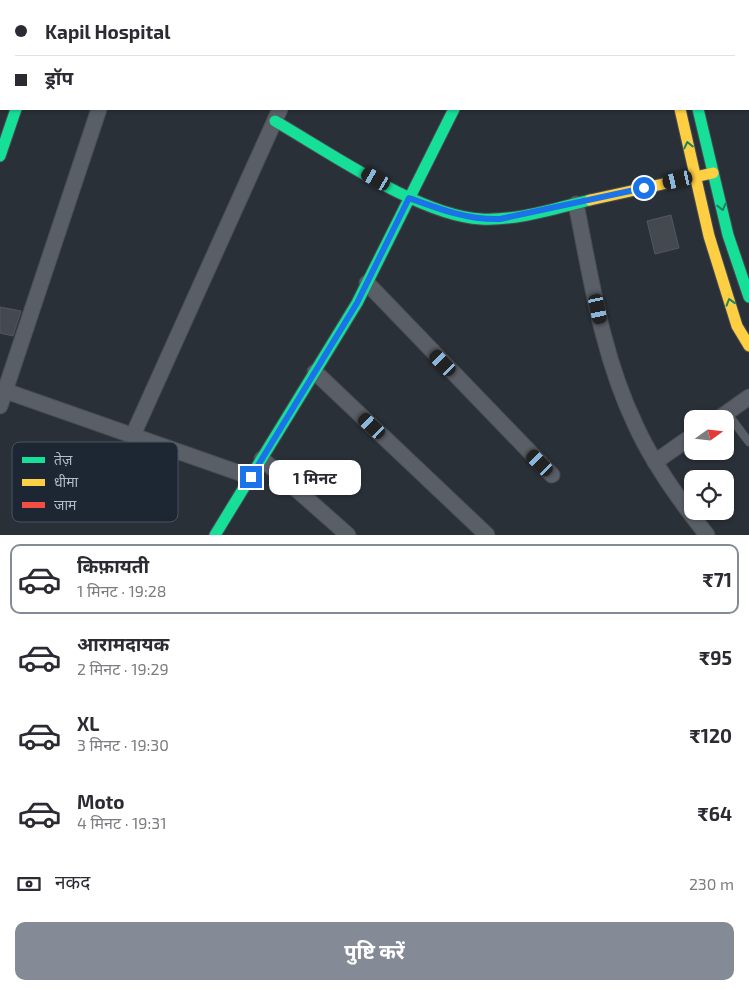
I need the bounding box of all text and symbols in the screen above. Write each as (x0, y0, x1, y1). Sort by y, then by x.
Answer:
text: Kapil Hospital (45, 20, 170, 43)
text: ड्रॉप (45, 66, 73, 89)
one-way arrow (683, 140, 694, 149)
car (359, 165, 392, 193)
car (661, 169, 694, 191)
route start (633, 177, 655, 199)
one-way arrow (716, 203, 726, 211)
car (587, 293, 608, 325)
one-way arrow (726, 298, 736, 307)
car (427, 347, 458, 379)
car (355, 410, 388, 442)
north arrow (684, 410, 734, 460)
map controls (684, 410, 734, 520)
legend (12, 442, 178, 522)
car (524, 447, 555, 479)
text: तेज़ (54, 451, 73, 468)
callout: 1 मिनट (268, 460, 361, 494)
route end (240, 466, 262, 488)
text: 1 मिनट (293, 468, 337, 487)
button: locate (684, 470, 734, 520)
text: धीमा (54, 473, 79, 490)
text: जाम (54, 496, 77, 513)
text: किफ़ायती (77, 554, 149, 577)
icon: car (17, 557, 62, 602)
text: ₹71 (703, 568, 732, 591)
text: 1 मिनट · 19:28 (77, 581, 167, 600)
text: आरामदायक (77, 632, 169, 655)
icon: car (17, 635, 62, 680)
text: ₹95 (699, 646, 732, 669)
text: 2 मिनट · 19:29 (77, 659, 169, 678)
text: XL (77, 712, 99, 735)
icon: car (17, 713, 62, 758)
text: ₹120 (690, 724, 732, 747)
text: 3 मिनट · 19:30 (77, 735, 169, 754)
text: Moto (77, 790, 125, 813)
icon: car (17, 791, 62, 836)
text: ₹64 (697, 802, 732, 825)
text: 4 मिनट · 19:31 (77, 813, 167, 832)
icon: cash (15, 870, 43, 898)
text: नकद (55, 870, 90, 893)
text: 230 m (689, 874, 734, 893)
button: पुष्टि करें (15, 922, 734, 980)

